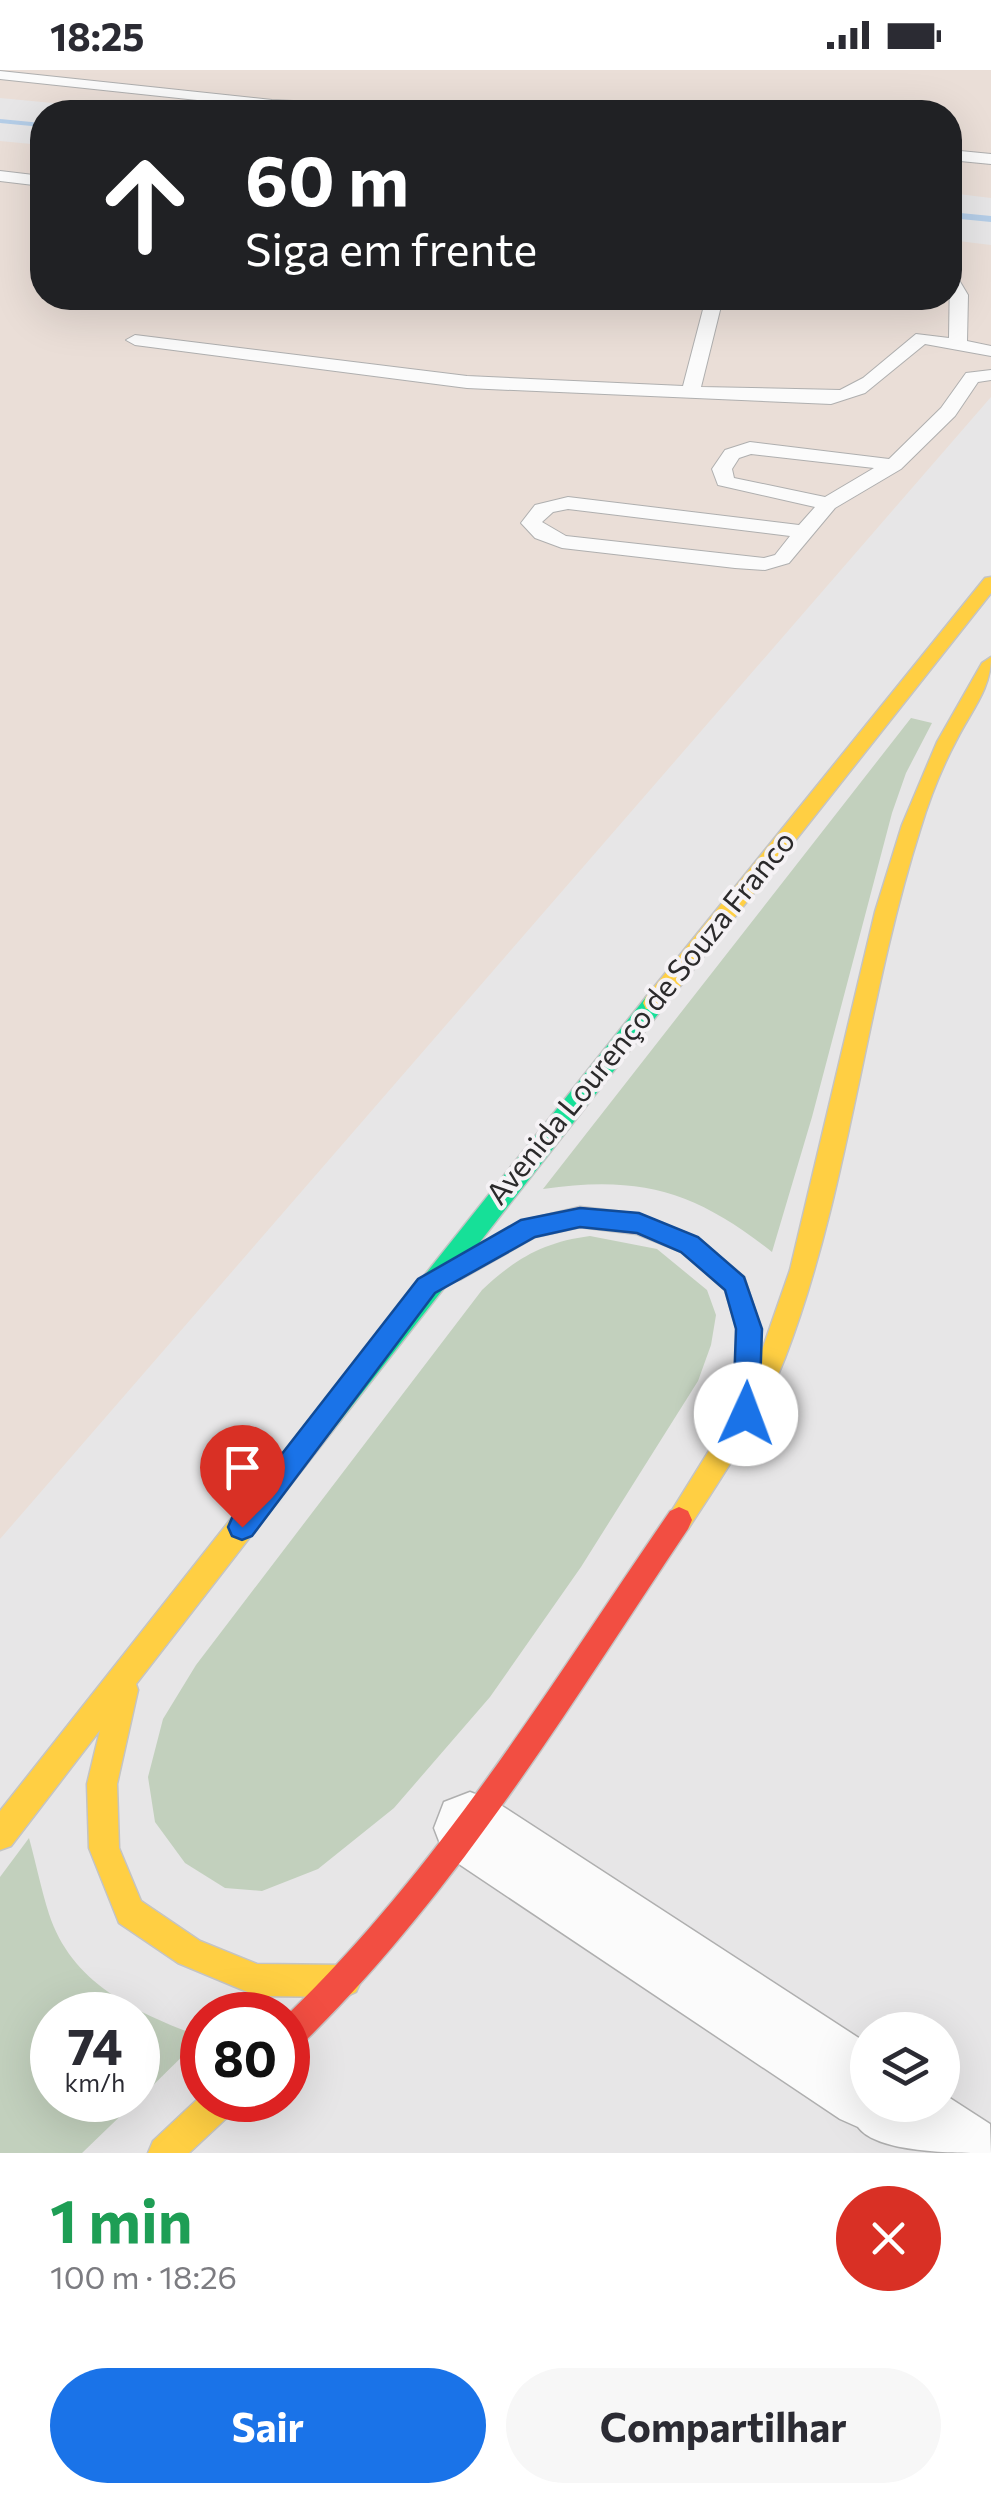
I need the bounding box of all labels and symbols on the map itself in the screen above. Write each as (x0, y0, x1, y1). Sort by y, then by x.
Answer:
street label: Avenida Lourenço de Souza Franco (477, 822, 801, 1211)
position arrow (694, 1362, 798, 1466)
pin (200, 1425, 285, 1528)
speed limit sign: 80 (180, 1992, 310, 2122)

